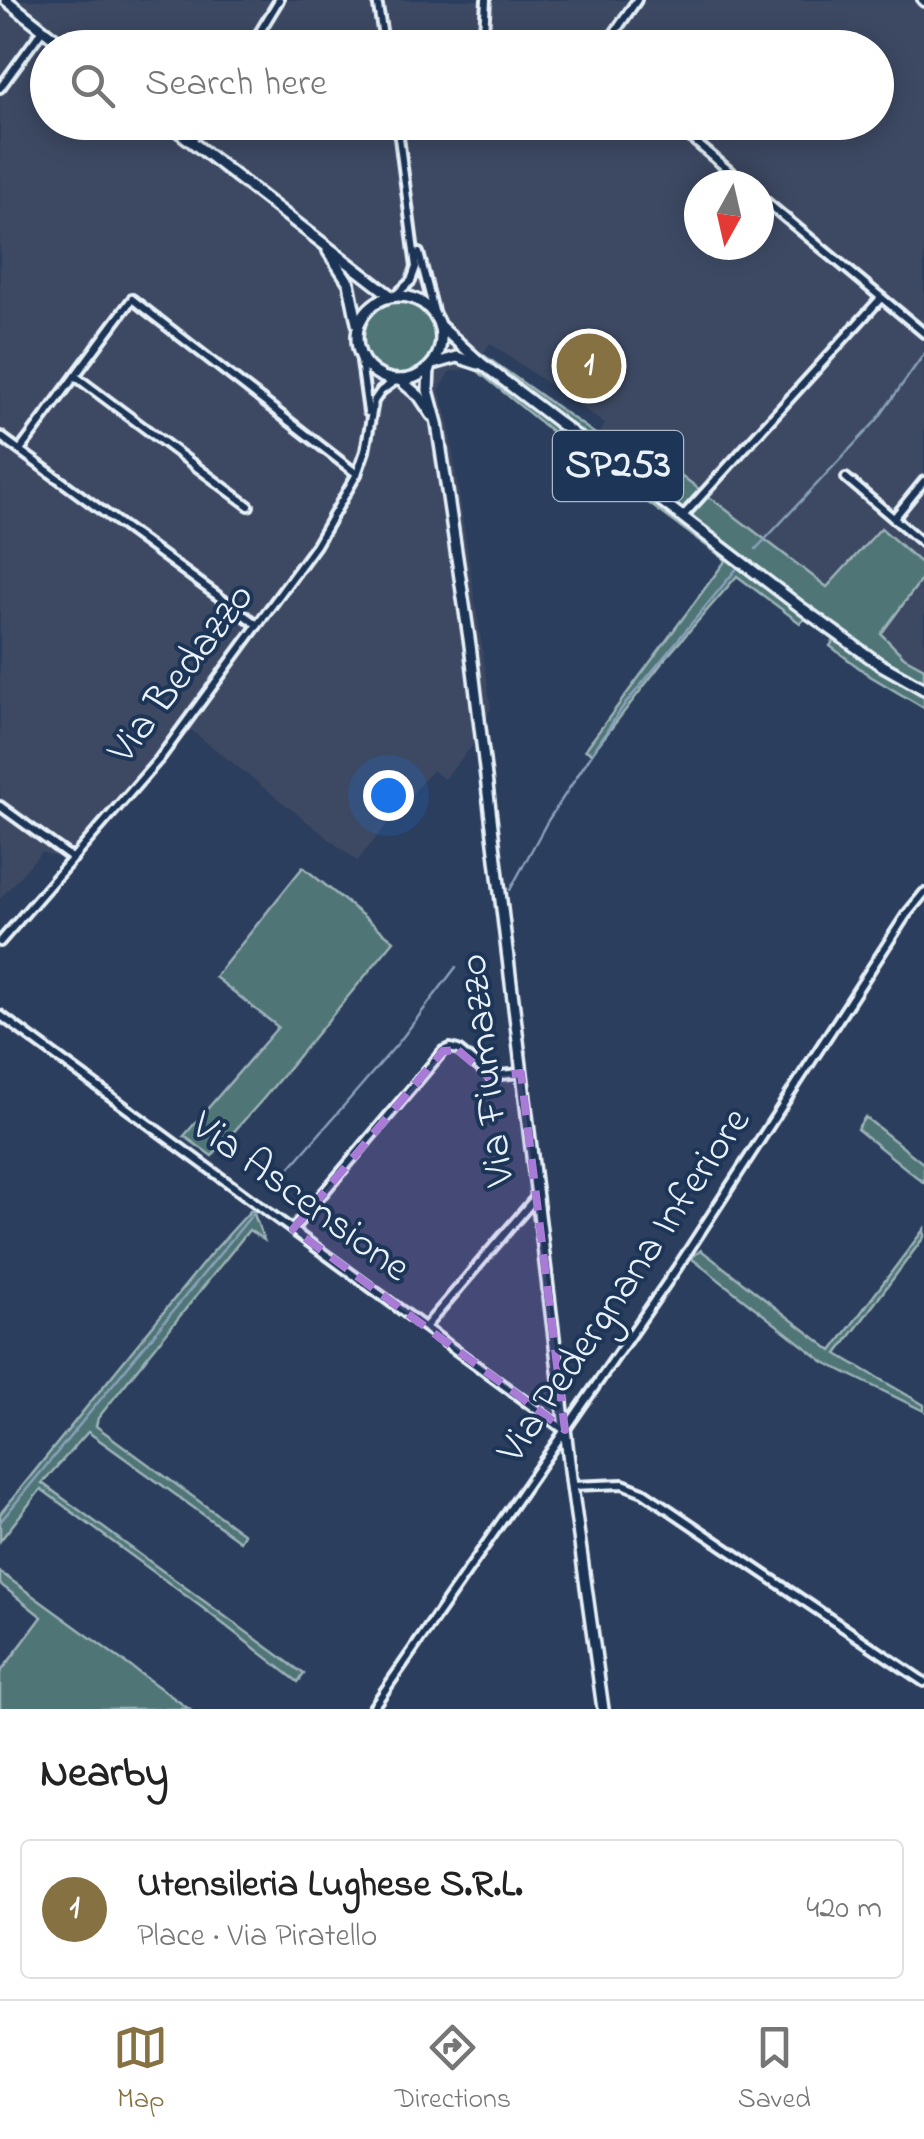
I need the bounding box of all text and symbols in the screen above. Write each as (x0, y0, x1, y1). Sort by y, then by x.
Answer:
search box (30, 30, 894, 140)
text: Search here (145, 57, 327, 113)
icon: search (65, 58, 120, 113)
north arrow (684, 170, 774, 260)
pin: 1 (556, 328, 622, 404)
road number: SP253 (553, 431, 683, 501)
street label: Via Bedazzo (93, 571, 270, 778)
your location (363, 770, 414, 821)
street label: Via Fiumazzo (443, 950, 533, 1191)
street label: Via Pedergnana Inferiore (482, 1096, 767, 1477)
street label: Via Ascensione (177, 1097, 423, 1299)
text: Nearby (40, 1744, 168, 1805)
text: Utensileria Lughese S.R.L. (137, 1858, 523, 1914)
text: 1 (69, 1886, 80, 1933)
text: 420 m (806, 1886, 882, 1933)
text: Place · Via Piratello (137, 1914, 377, 1961)
tab: Map (113, 2020, 168, 2121)
tab: Directions (395, 2020, 511, 2121)
tab: Saved (738, 2020, 811, 2121)

